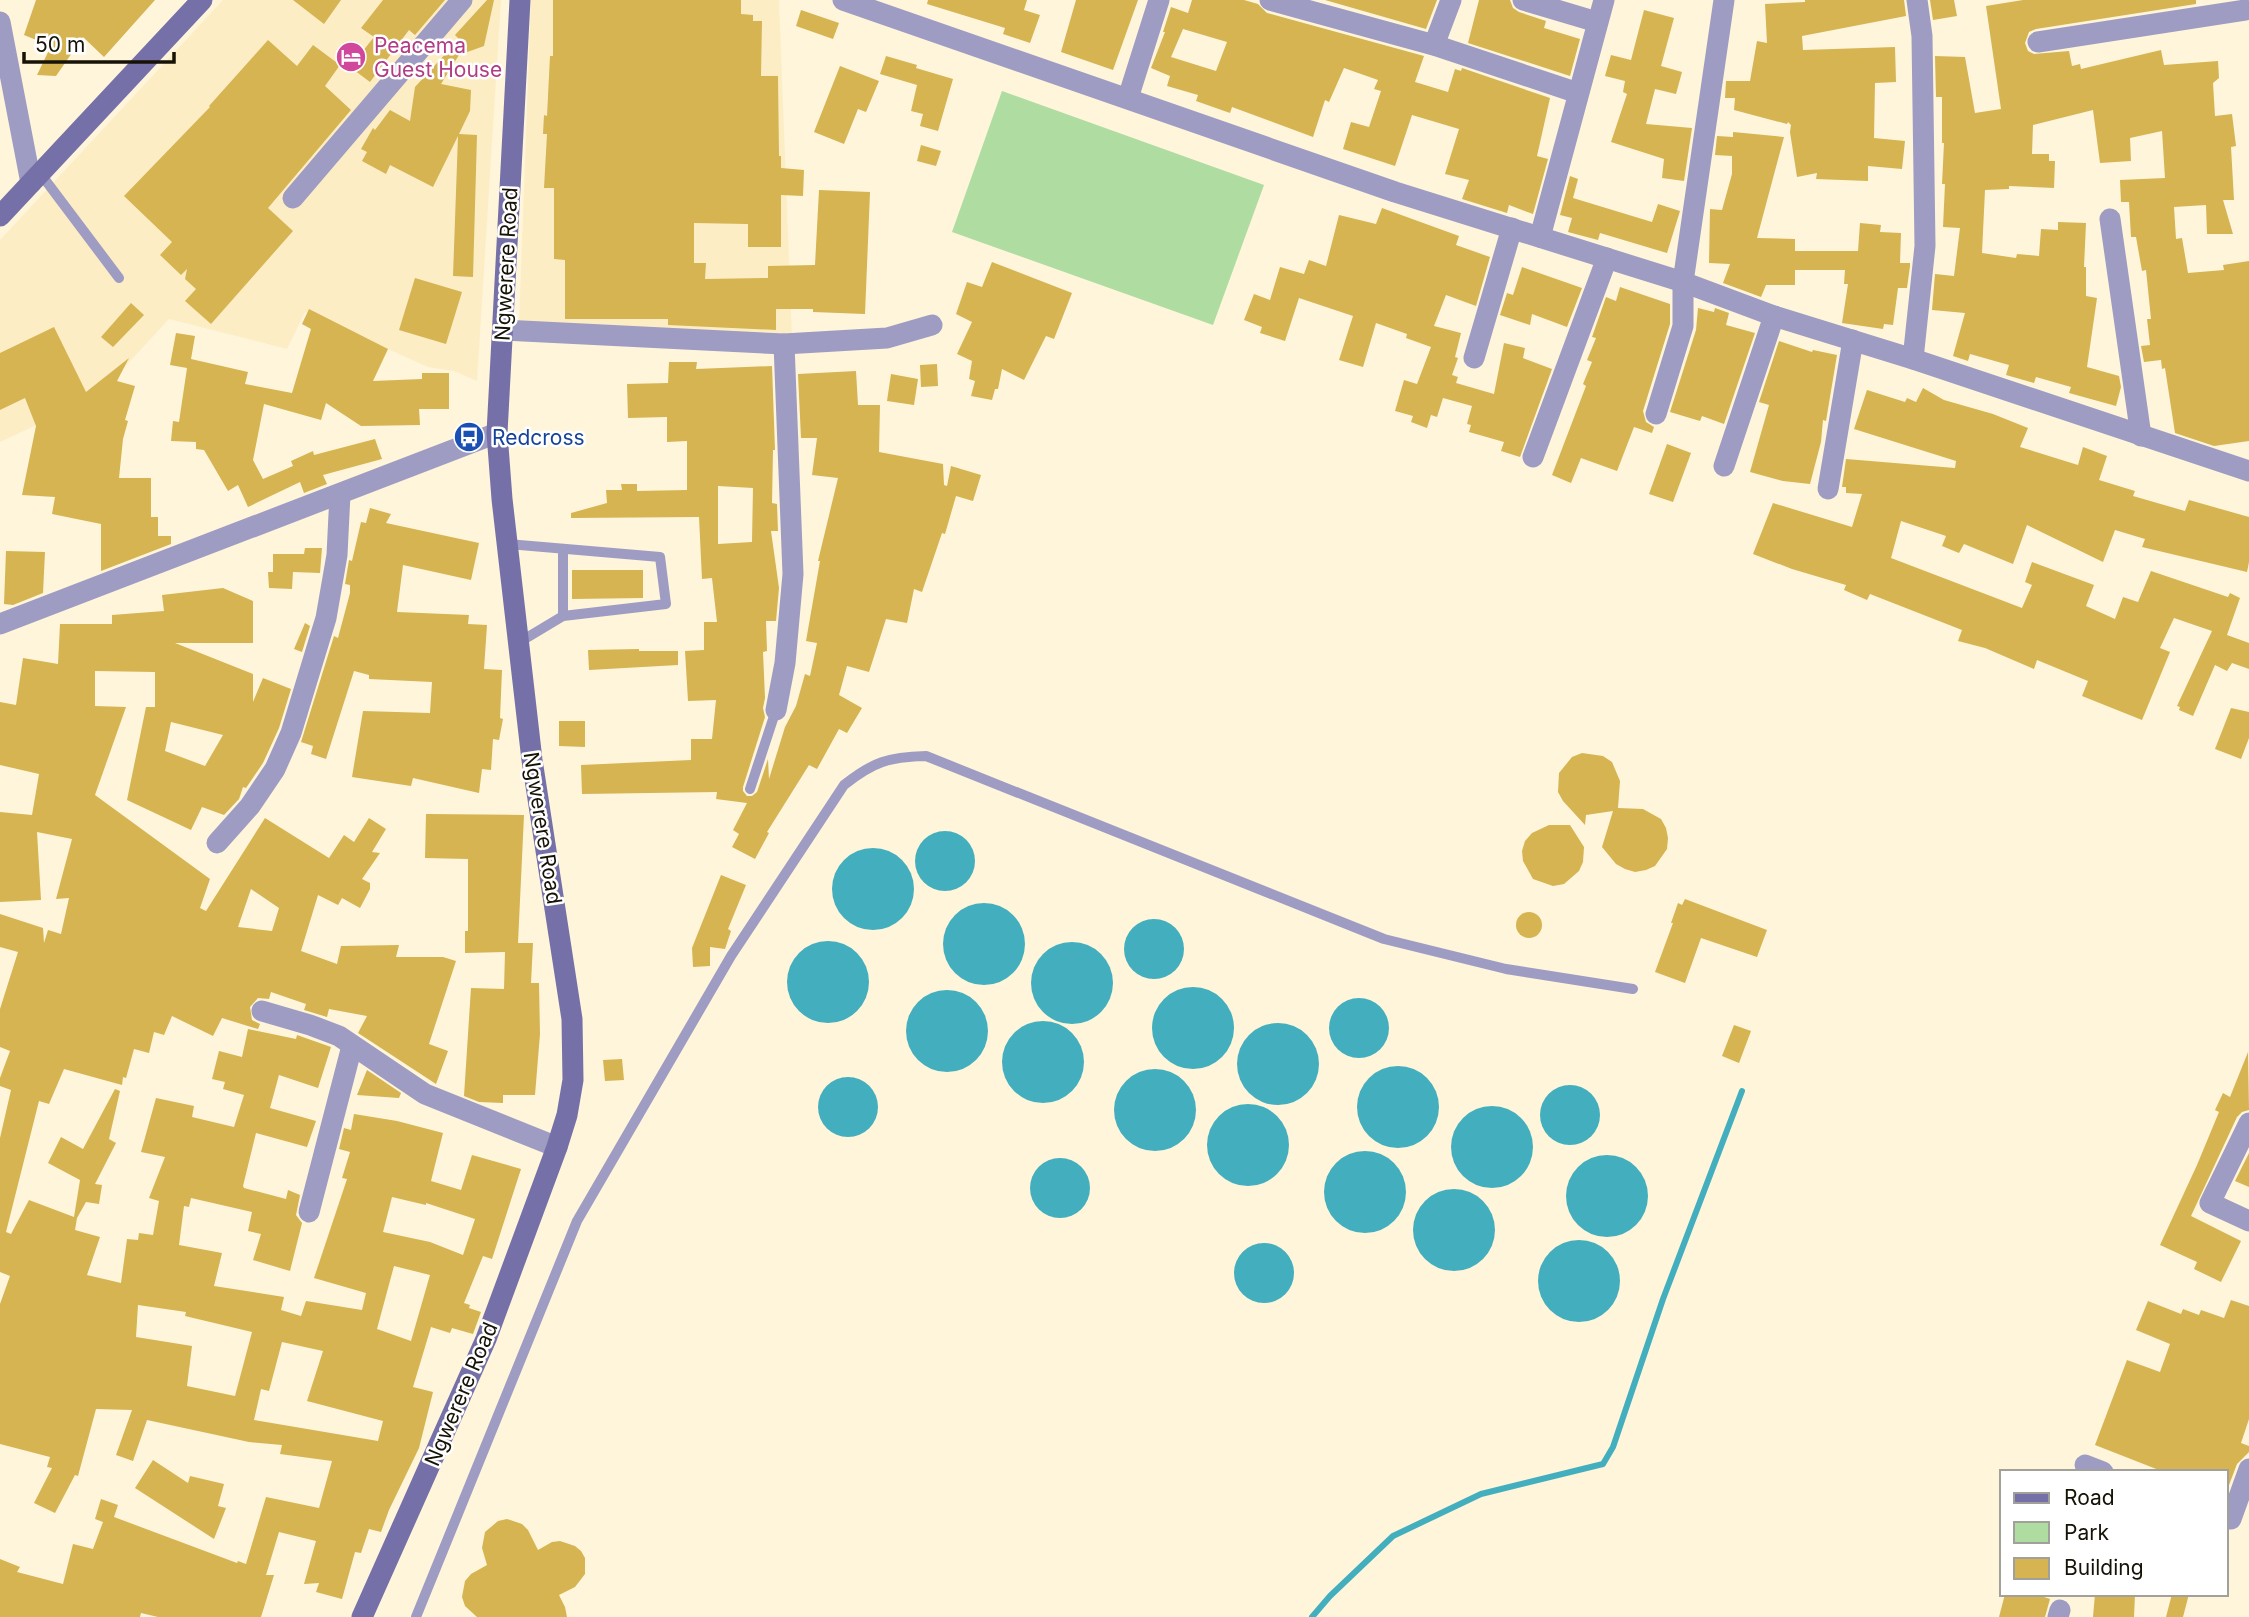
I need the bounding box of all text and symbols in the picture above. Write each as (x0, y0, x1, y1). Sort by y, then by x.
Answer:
scale bar (24, 21, 175, 65)
text: 50 m (35, 32, 85, 57)
place label: Peacema Guest House (374, 33, 502, 82)
hotel icon: Peacema Guest House (334, 40, 368, 74)
street label: Ngwerere Road (489, 186, 523, 342)
bus stop icon: Redcross (452, 420, 486, 454)
place label: Redcross (492, 425, 585, 450)
street label: Ngwerere Road (519, 750, 567, 906)
street label: Ngwerere Road (419, 1318, 503, 1470)
legend (2000, 1470, 2228, 1596)
text: Road (2064, 1485, 2115, 1510)
text: Park (2064, 1520, 2109, 1545)
text: Building (2064, 1555, 2144, 1580)

